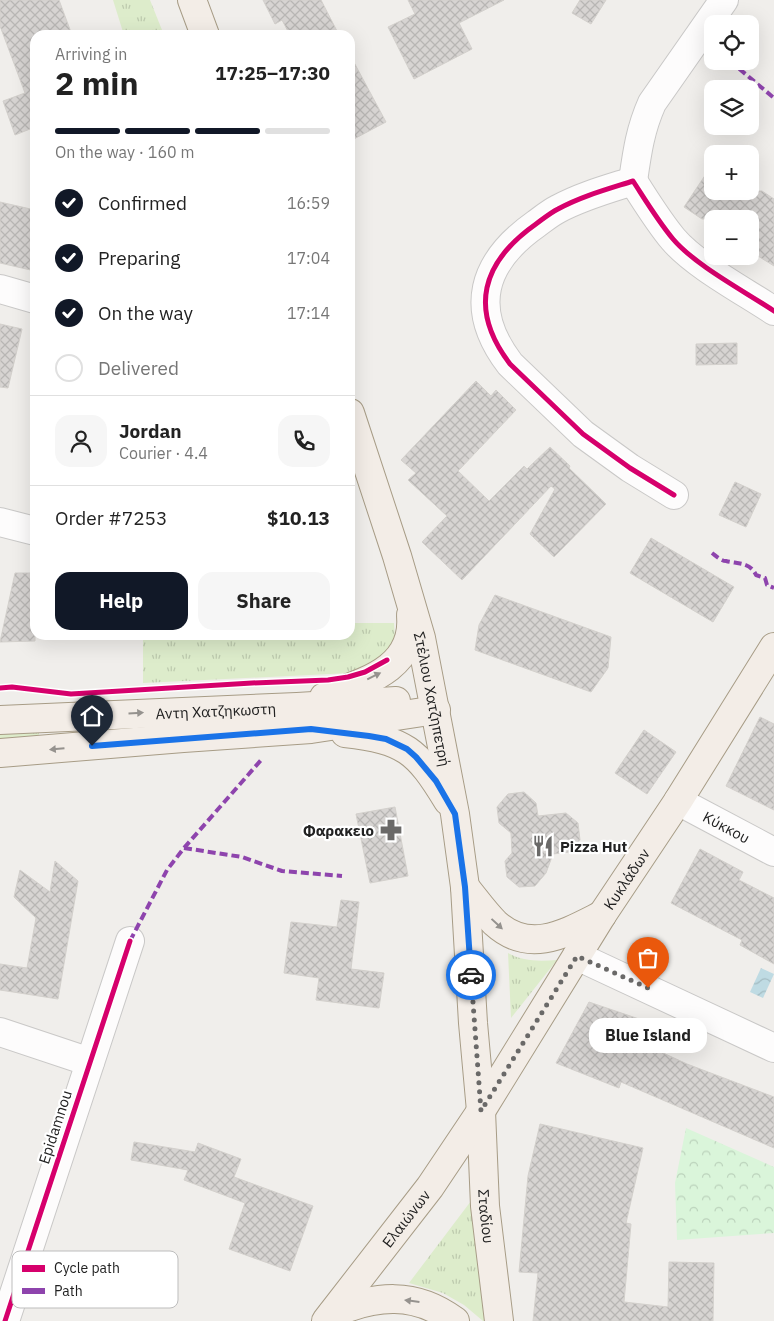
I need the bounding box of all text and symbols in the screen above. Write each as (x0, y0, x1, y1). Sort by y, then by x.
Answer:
map controls (704, 15, 759, 265)
button: locate (704, 15, 759, 70)
text: Arriving in (55, 44, 127, 64)
text: 17:25–17:30 (215, 61, 330, 85)
text: 2 min (55, 62, 139, 104)
button: layers (704, 80, 759, 135)
text: On the way · 160 m (55, 142, 194, 162)
button: + (704, 145, 759, 200)
icon: check (55, 189, 83, 217)
text: Confirmed (98, 191, 187, 215)
text: 16:59 (287, 193, 330, 213)
button: − (704, 210, 759, 265)
icon: check (55, 244, 83, 272)
text: Preparing (98, 246, 180, 270)
text: 17:04 (287, 248, 330, 268)
icon: check (55, 299, 83, 327)
text: On the way (98, 301, 193, 325)
text: 17:14 (287, 303, 330, 323)
text: Delivered (98, 356, 179, 380)
button: person (55, 415, 107, 467)
button: phone (278, 415, 330, 467)
text: Jordan (119, 419, 182, 443)
text: Courier · 4.4 (119, 443, 208, 463)
text: Order #7253 (55, 506, 167, 530)
text: $10.13 (267, 506, 330, 530)
button: Help (55, 572, 188, 630)
button: Share (198, 572, 330, 630)
street label: Στέλιου Χατζηπετρή (410, 629, 455, 768)
one-way arrow (367, 672, 381, 680)
pin (71, 695, 113, 746)
street label: Αντη Χατζηκωστη (155, 698, 276, 723)
icon: home (78, 702, 106, 730)
one-way arrow (128, 709, 144, 717)
one-way arrow (48, 745, 64, 753)
street label: Κύκκου (700, 807, 753, 847)
pharmacy icon: Φαρακειο (378, 817, 404, 843)
place label: Φαρακειο (303, 821, 374, 840)
restaurant icon: Pizza Hut (530, 833, 556, 859)
place label: Pizza Hut (560, 837, 628, 856)
street label: Κυκλάδων (599, 844, 654, 913)
one-way arrow (491, 918, 503, 930)
pin (627, 937, 669, 988)
icon: bag (634, 944, 662, 972)
courier (446, 950, 496, 1000)
icon: car (457, 961, 485, 989)
callout: Blue Island (589, 1018, 707, 1053)
text: Blue Island (605, 1025, 691, 1045)
street label: Epidamnou (34, 1088, 76, 1166)
street label: Ελαιώνων (377, 1186, 434, 1251)
street label: Σταδίου (475, 1189, 499, 1244)
legend (12, 1251, 178, 1308)
text: Cycle path (54, 1259, 120, 1277)
text: Path (54, 1282, 83, 1300)
one-way arrow (403, 1297, 419, 1305)

